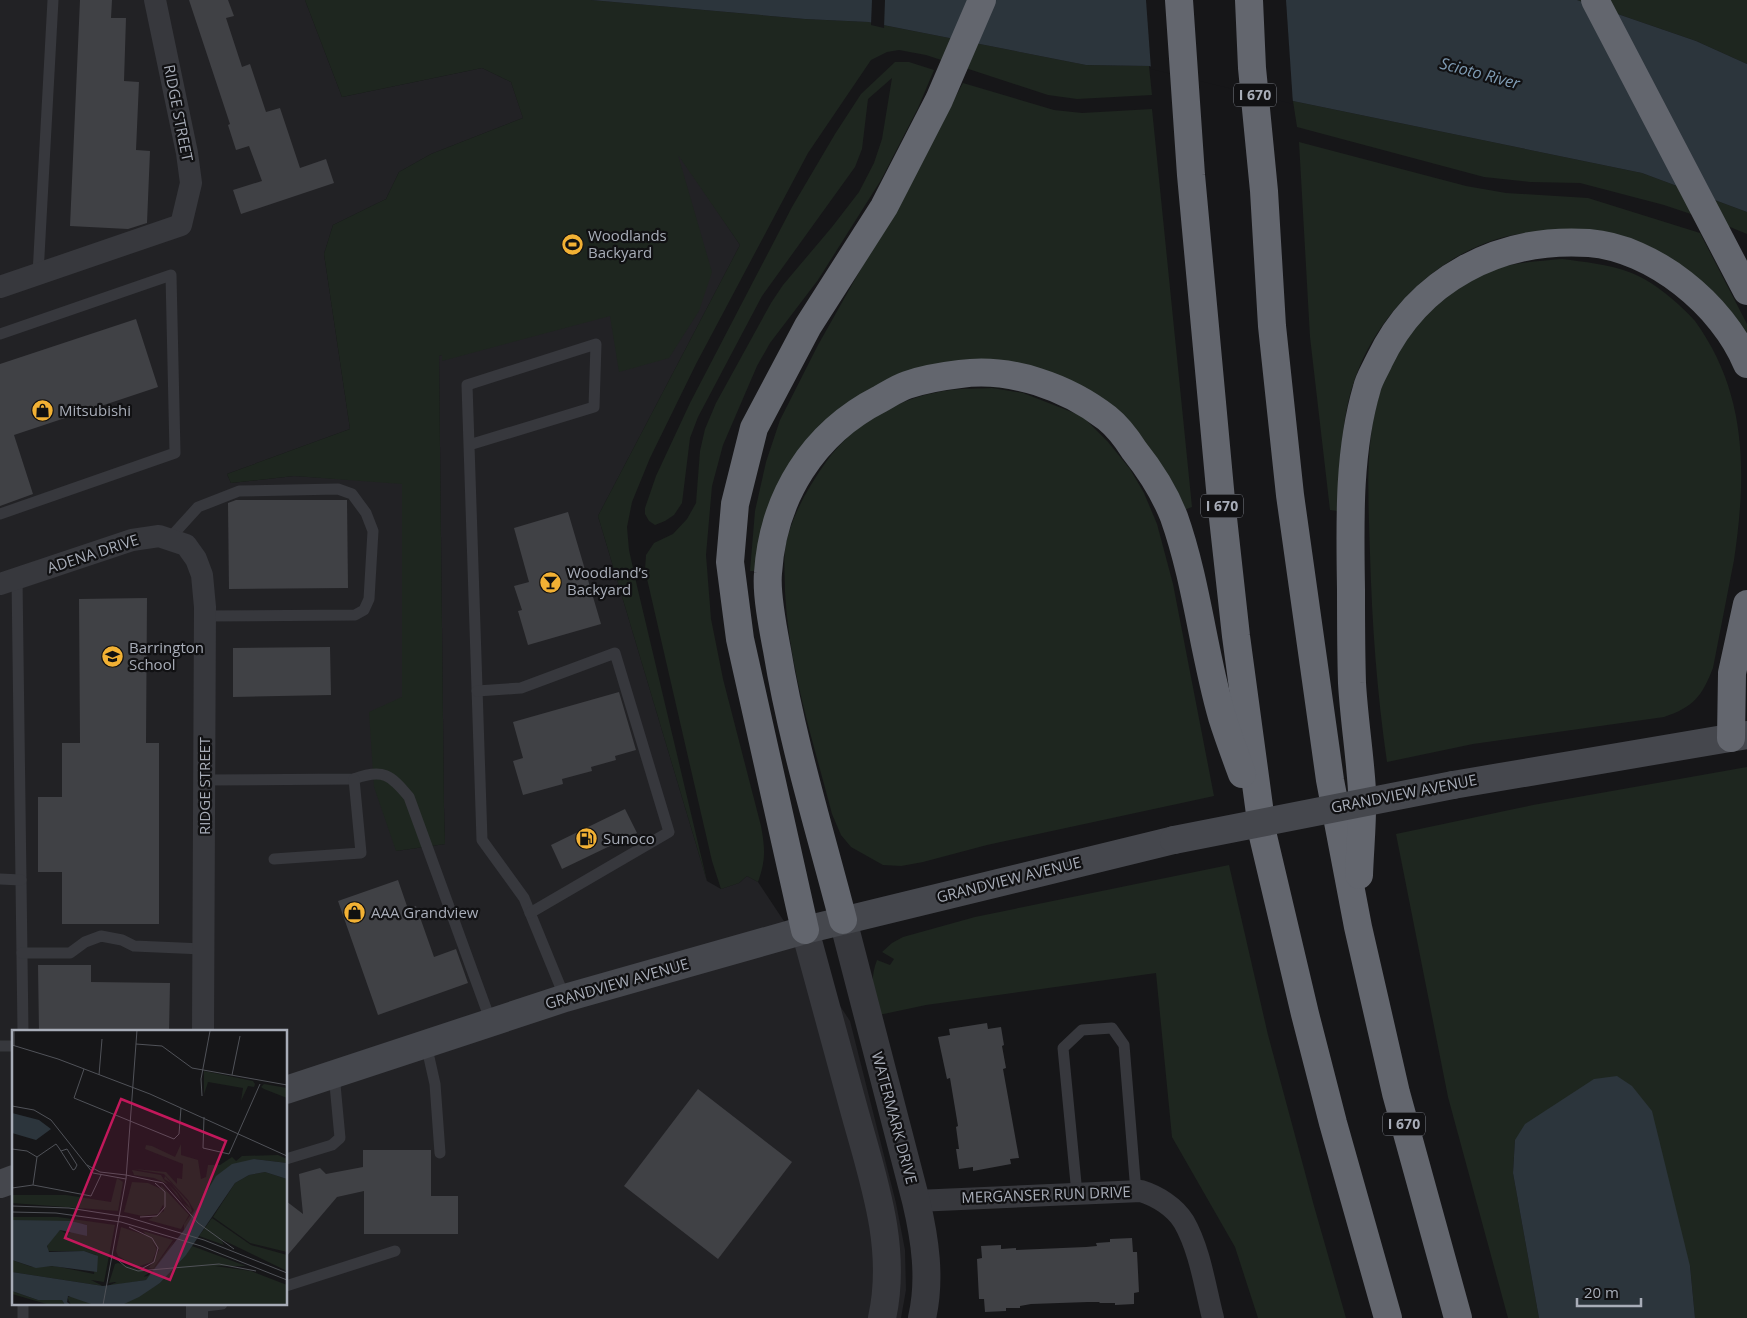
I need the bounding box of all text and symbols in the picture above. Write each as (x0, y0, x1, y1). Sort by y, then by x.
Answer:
water label: Scioto River (1438, 52, 1523, 94)
street label: RIDGE STREET (160, 63, 198, 164)
road number: I 670 (1234, 84, 1276, 106)
place label: Woodlands Backyard (588, 225, 667, 262)
sports icon: Woodlands Backyard (560, 233, 584, 257)
shop icon: Mitsubishi (31, 399, 55, 423)
place label: Mitsubishi (59, 400, 131, 420)
road number: I 670 (1201, 494, 1243, 518)
street label: ADENA DRIVE (44, 529, 141, 577)
place label: Woodland’s Backyard (567, 562, 648, 599)
bar icon: Woodland’s Backyard (539, 570, 563, 594)
place label: Barrington School (129, 637, 204, 674)
school or university icon: Barrington School (101, 645, 125, 669)
street label: RIDGE STREET (194, 736, 214, 835)
street label: GRANDVIEW AVENUE (1329, 769, 1479, 817)
fuel station icon: Sunoco (575, 827, 599, 851)
place label: Sunoco (603, 828, 655, 848)
street label: GRANDVIEW AVENUE (934, 851, 1083, 907)
shop icon: AAA Grandview (343, 901, 367, 925)
place label: AAA Grandview (371, 902, 479, 922)
street label: GRANDVIEW AVENUE (543, 953, 691, 1013)
inset map (12, 1030, 288, 1306)
street label: WATERMARK DRIVE (868, 1049, 922, 1186)
road number: I 670 (1383, 1112, 1425, 1136)
street label: MERGANSER RUN DRIVE (961, 1181, 1131, 1207)
scale bar (1577, 1276, 1641, 1308)
text: 20 m (1584, 1282, 1619, 1302)

